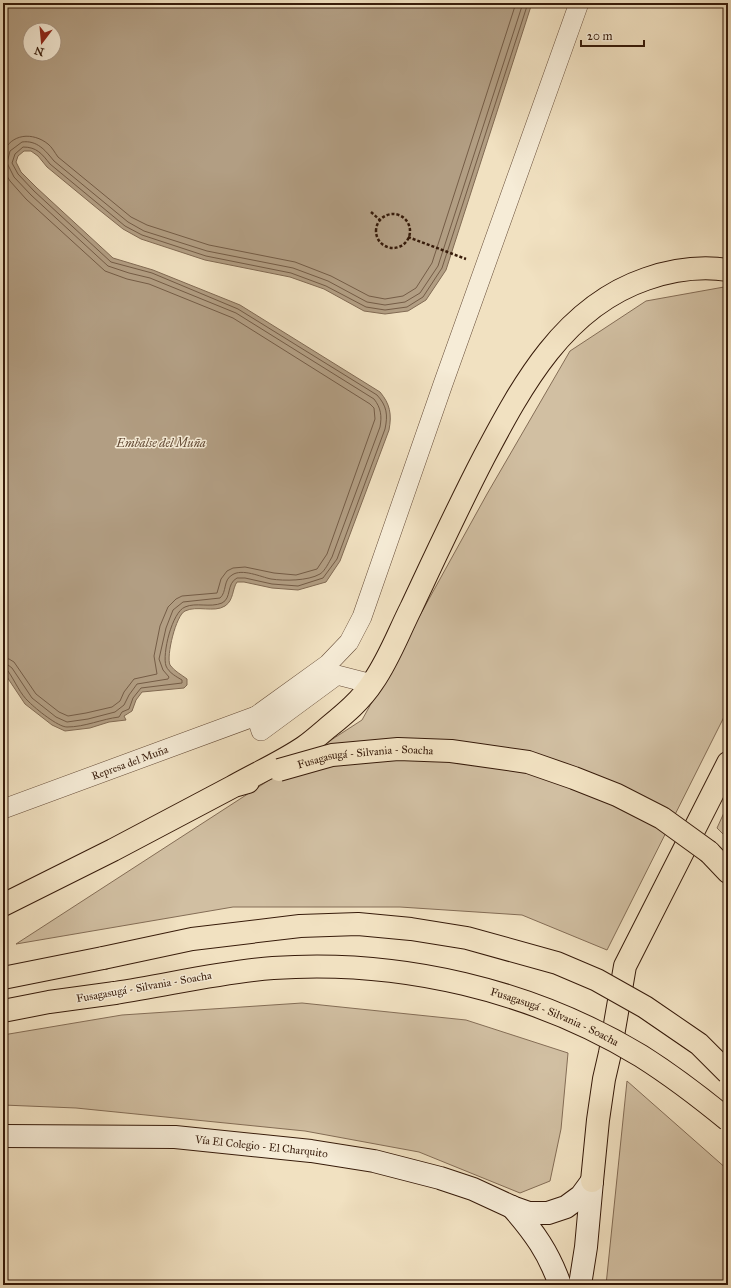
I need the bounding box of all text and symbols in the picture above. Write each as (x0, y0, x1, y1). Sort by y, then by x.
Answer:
north arrow (22, 22, 62, 62)
scale bar (581, 22, 644, 48)
text: 20 m (587, 29, 613, 43)
text: N (32, 43, 46, 59)
water label: Embalse del Muña (115, 436, 206, 450)
street label: Represa del Muña (90, 742, 170, 782)
street label: Fusagasugá - Silvania - Soacha (296, 742, 434, 771)
street label: Fusagasugá - Silvania - Soacha (75, 969, 213, 1005)
street label: Fusagasugá - Silvania - Soacha (489, 985, 621, 1049)
street label: Vía El Colegio - El Charquito (193, 1133, 329, 1160)

